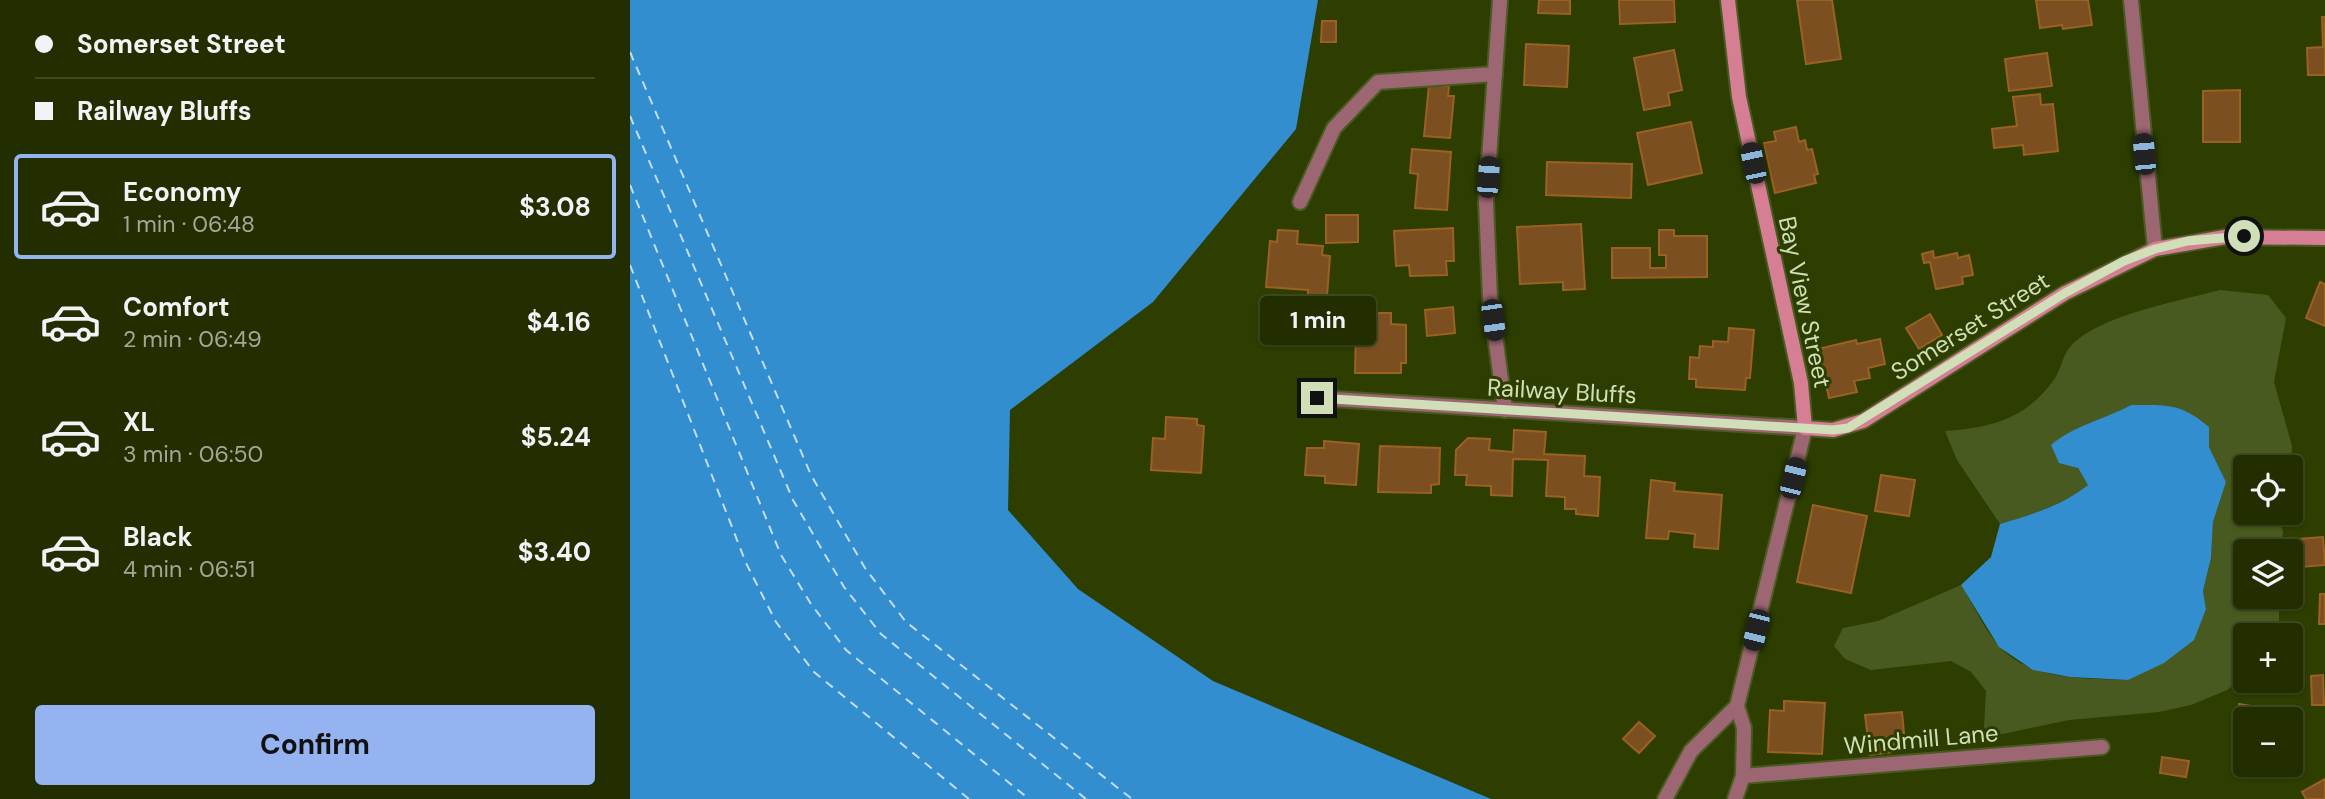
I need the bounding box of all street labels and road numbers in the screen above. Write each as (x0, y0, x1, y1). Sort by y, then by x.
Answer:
street label: Bay View Street (1772, 213, 1838, 391)
street label: Somerset Street (1885, 265, 2055, 387)
street label: Railway Bluffs (1486, 372, 1638, 410)
street label: Windmill Lane (1842, 717, 2000, 761)

